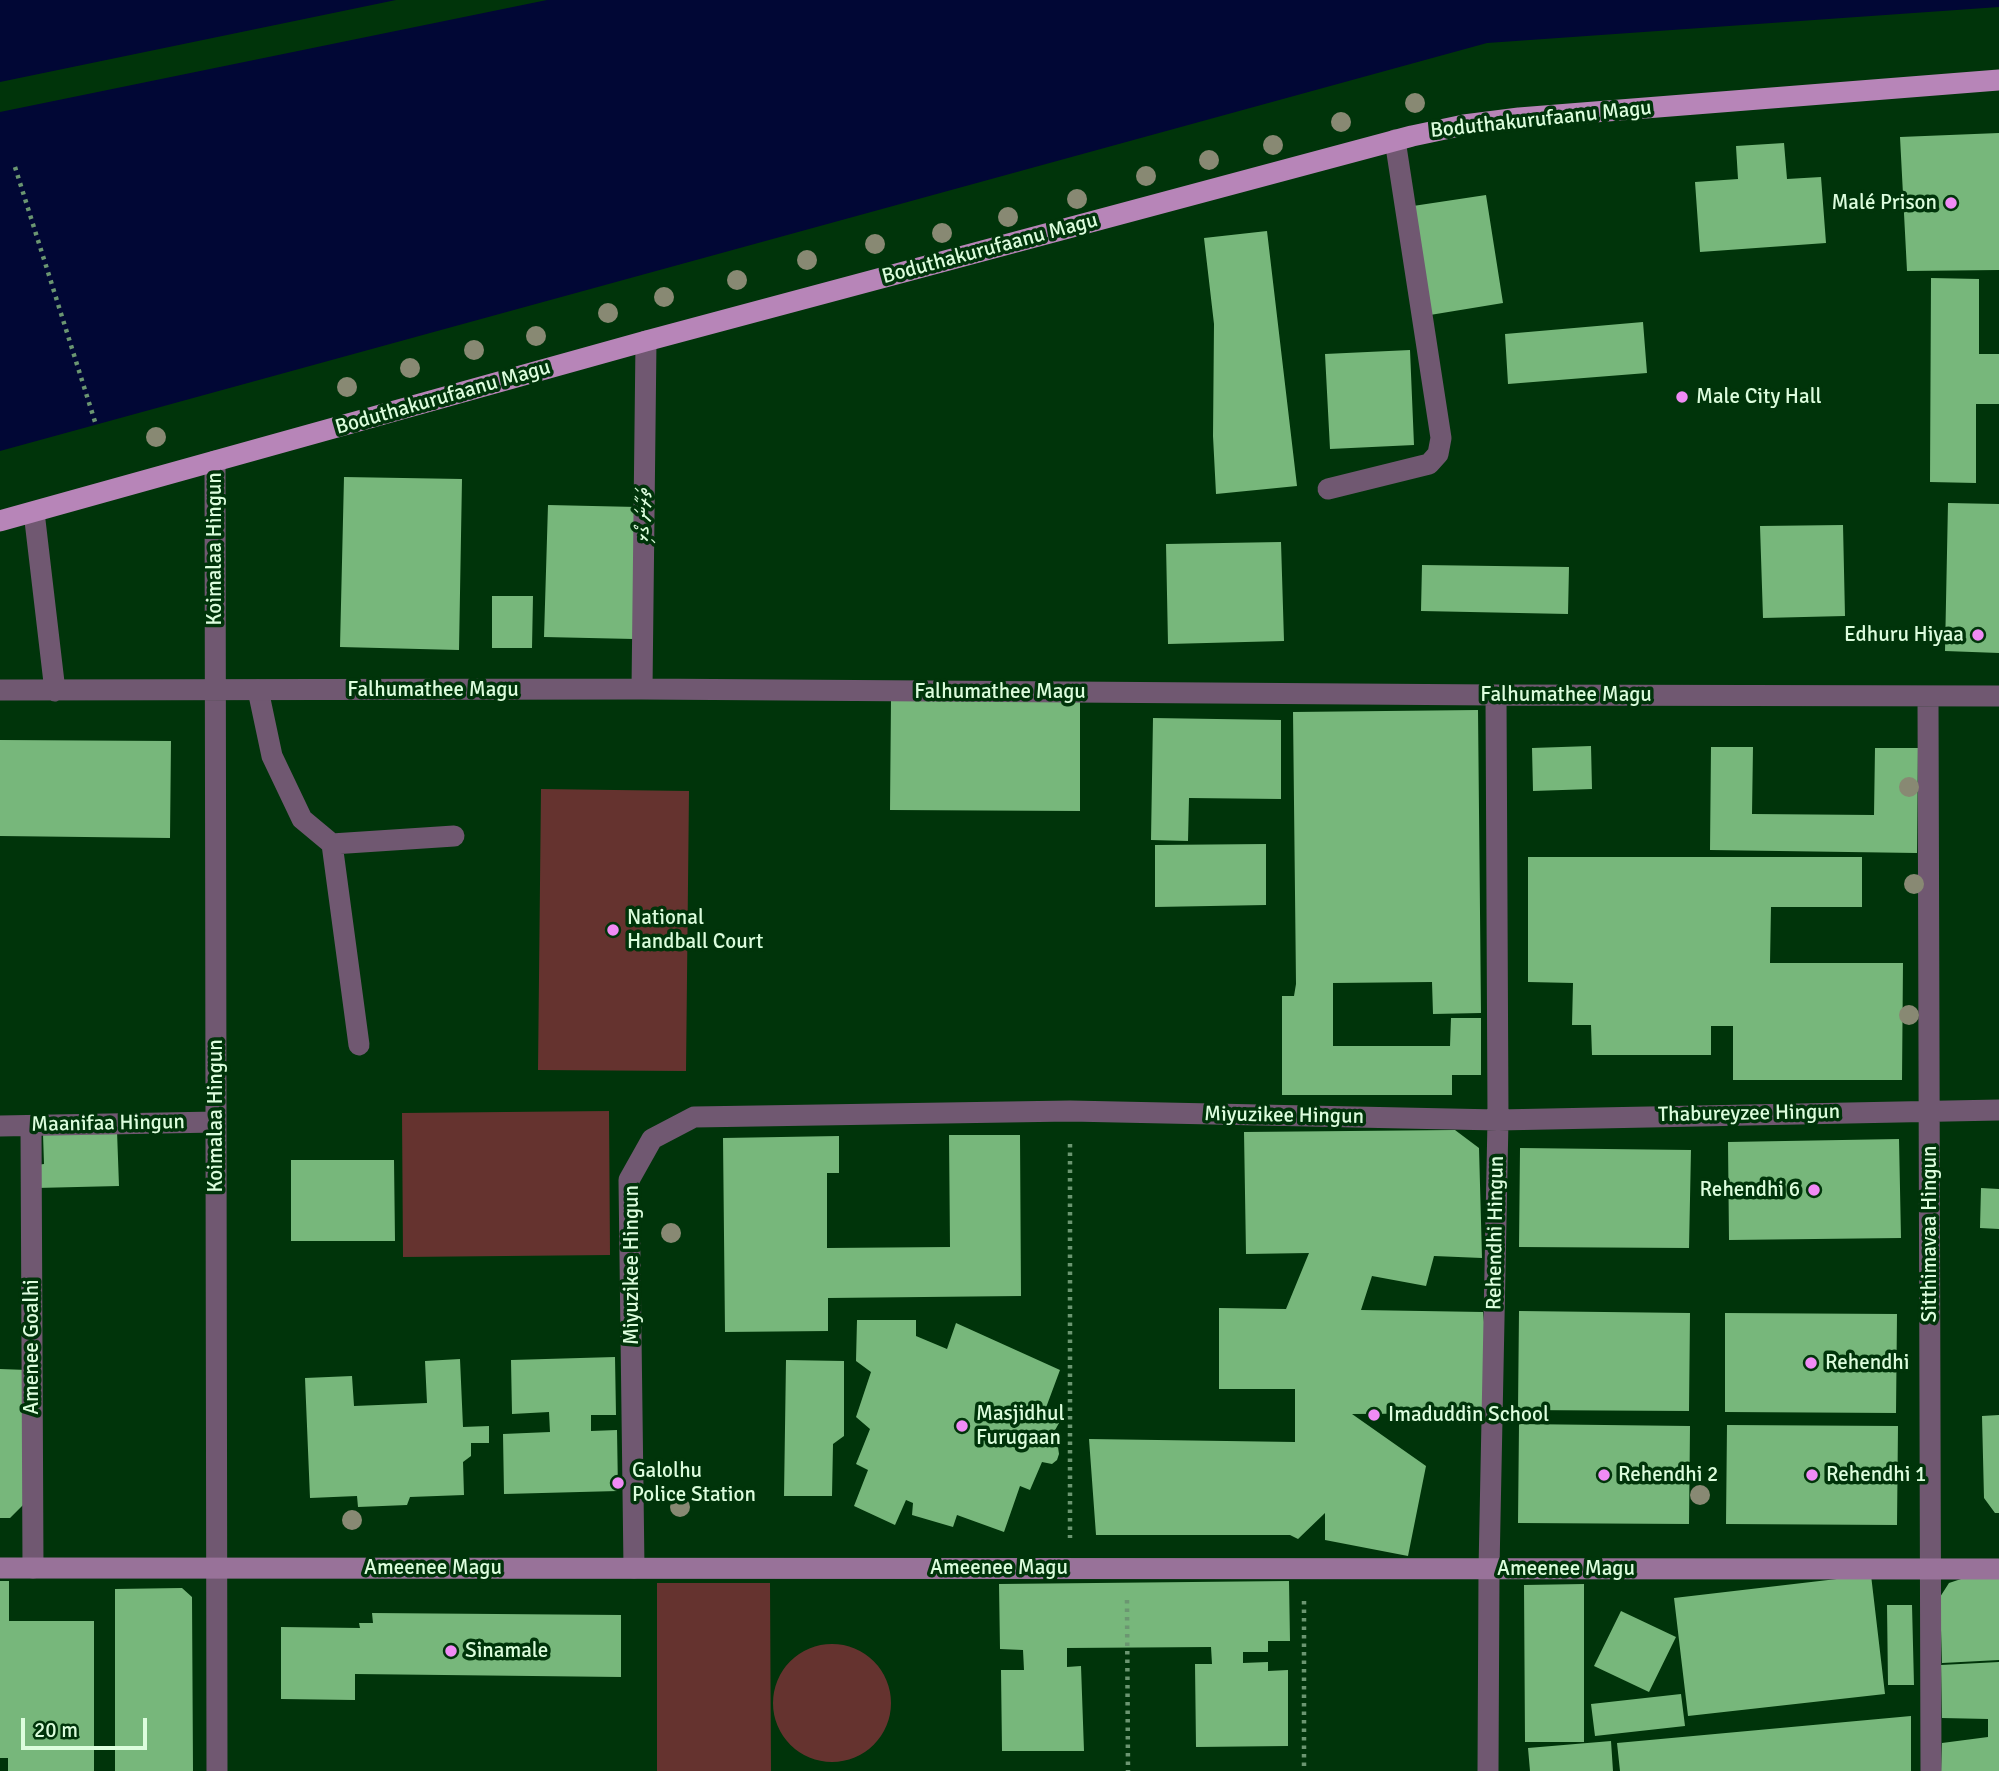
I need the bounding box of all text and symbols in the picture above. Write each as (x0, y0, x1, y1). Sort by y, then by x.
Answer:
street label: Boduthakurufaanu Magu (1429, 96, 1653, 144)
place label: Malé Prison (1831, 190, 1937, 216)
marker: Malé Prison (1943, 195, 1959, 211)
street label: Boduthakurufaanu Magu (879, 208, 1101, 290)
street label: Boduthakurufaanu Magu (333, 355, 553, 441)
place label: Male City Hall (1696, 384, 1822, 410)
marker: Male City Hall (1674, 389, 1690, 405)
street label: Koimalaa Hingun (202, 472, 228, 626)
street label: ތަރާނަ ގޯޅި (631, 487, 657, 543)
place label: Edhuru Hiyaa (1844, 622, 1964, 648)
marker: Edhuru Hiyaa (1970, 627, 1986, 643)
street label: Falhumathee Magu (347, 677, 519, 703)
street label: Falhumathee Magu (914, 679, 1086, 705)
street label: Falhumathee Magu (1480, 682, 1652, 708)
place label: National Handball Court (627, 905, 763, 955)
marker: National Handball Court (605, 922, 621, 938)
street label: Koimalaa Hingun (203, 1039, 229, 1193)
street label: Thabureyzee Hingun (1658, 1100, 1840, 1128)
street label: Miyuzikee Hingun (1204, 1102, 1364, 1130)
street label: Maanifaa Hingun (31, 1110, 185, 1138)
street label: Sitthimavaa Hingun (1917, 1146, 1943, 1322)
street label: Rehendhi Hingun (1482, 1156, 1510, 1310)
place label: Rehendhi 6 (1700, 1177, 1800, 1203)
marker: Rehendhi 6 (1806, 1182, 1822, 1198)
street label: Miyuzikee Hingun (619, 1185, 645, 1345)
street label: Amenee Goalhi (19, 1279, 45, 1415)
place label: Rehendhi (1825, 1350, 1909, 1376)
marker: Rehendhi (1803, 1355, 1819, 1371)
place label: Masjidhul Furugaan (976, 1401, 1065, 1451)
place label: Imaduddin School (1388, 1402, 1549, 1428)
marker: Imaduddin School (1366, 1407, 1382, 1423)
marker: Masjidhul Furugaan (954, 1418, 970, 1434)
place label: Galolhu Police Station (632, 1458, 756, 1508)
place label: Rehendhi 2 (1618, 1462, 1718, 1488)
place label: Rehendhi 1 (1826, 1462, 1926, 1488)
marker: Rehendhi 2 (1596, 1467, 1612, 1483)
marker: Rehendhi 1 (1804, 1467, 1820, 1483)
marker: Galolhu Police Station (610, 1475, 626, 1491)
street label: Ameenee Magu (364, 1555, 502, 1581)
street label: Ameenee Magu (930, 1555, 1068, 1581)
street label: Ameenee Magu (1497, 1556, 1635, 1582)
place label: Sinamale (465, 1638, 548, 1664)
marker: Sinamale (443, 1643, 459, 1659)
scale bar (24, 1704, 150, 1748)
text: 20 m (34, 1717, 78, 1743)

